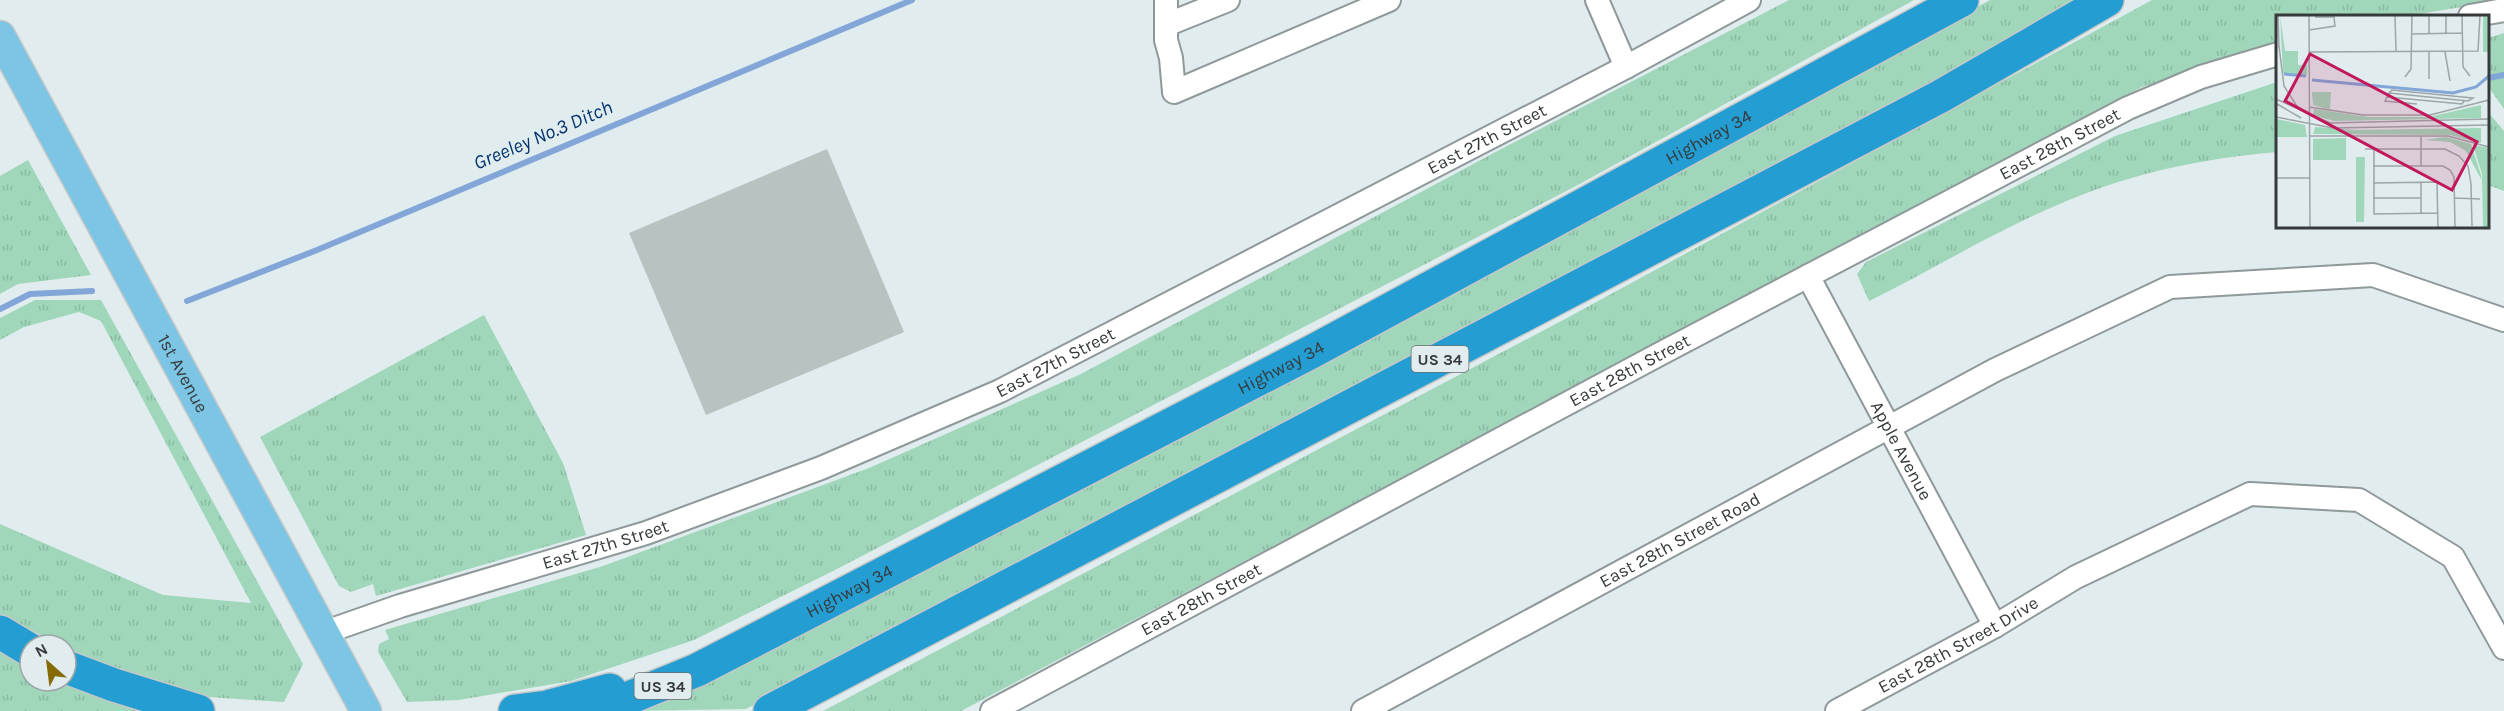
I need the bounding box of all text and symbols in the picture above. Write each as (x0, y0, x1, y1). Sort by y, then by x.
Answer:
inset map (2276, 15, 2489, 228)
water label: Greeley No.3 Ditch (470, 95, 616, 175)
street label: East 27th Street (1424, 99, 1550, 179)
street label: East 28th Street (1996, 103, 2124, 185)
street label: Highway 34 (1662, 105, 1756, 169)
street label: East 27th Street (992, 322, 1119, 402)
street label: East 28th Street (1566, 329, 1694, 411)
street label: 1st Avenue (153, 331, 213, 417)
street label: Highway 34 (1234, 336, 1328, 399)
road number: US 34 (1412, 346, 1468, 372)
street label: Apple Avenue (1866, 397, 1937, 504)
street label: East 28th Street Road (1596, 488, 1764, 592)
street label: East 27th Street (540, 515, 672, 574)
street label: East 28th Street (1137, 558, 1265, 640)
street label: Highway 34 (802, 560, 896, 623)
street label: East 28th Street Drive (1874, 591, 2042, 698)
north arrow (18, 633, 78, 693)
text: N (32, 639, 51, 661)
road number: US 34 (634, 673, 692, 699)

